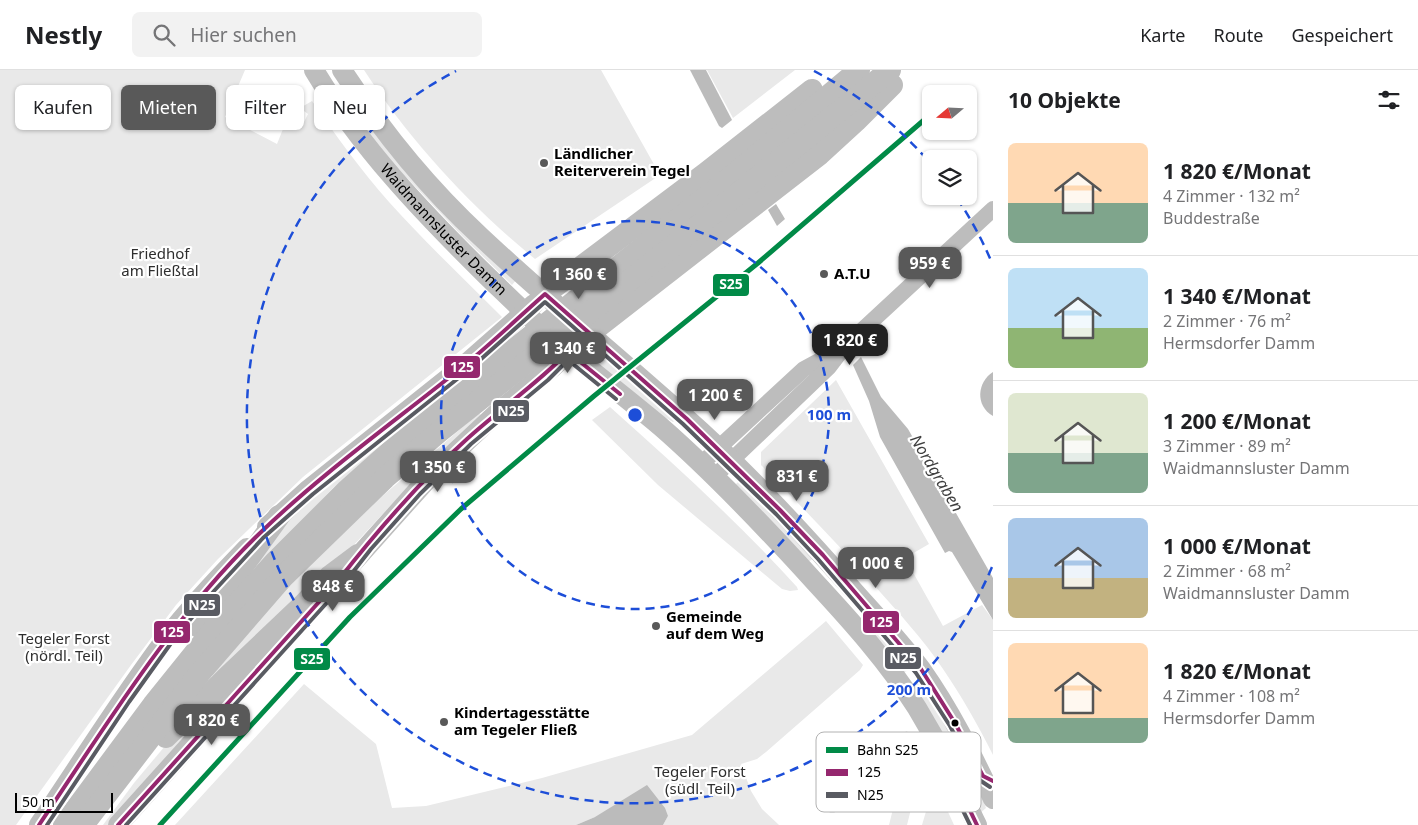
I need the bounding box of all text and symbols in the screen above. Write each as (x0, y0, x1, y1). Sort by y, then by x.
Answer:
search box (132, 12, 482, 57)
text: Nestly (25, 18, 102, 51)
icon: search (150, 21, 178, 49)
text: Hier suchen (190, 22, 297, 48)
text: Karte (1140, 23, 1186, 47)
text: Route (1214, 23, 1263, 47)
text: Gespeichert (1291, 23, 1393, 47)
chip: Kaufen (15, 85, 111, 130)
chip: Mieten (121, 85, 216, 130)
chip: Filter (226, 85, 304, 130)
chip: Neu (314, 85, 385, 130)
north arrow (922, 85, 978, 140)
map controls (922, 85, 977, 205)
text: 10 Objekte (1008, 86, 1121, 114)
icon: filters (1375, 86, 1403, 114)
place label: Ländlicher Reiterverein Tegel (554, 143, 690, 180)
button: layers (922, 150, 977, 205)
marker: Ländlicher Reiterverein Tegel (538, 157, 550, 169)
text: 1 820 €/Monat (1163, 157, 1311, 185)
street label: Waidmannsluster Damm (376, 159, 512, 299)
icon: home (1048, 163, 1108, 223)
text: 4 Zimmer · 132 m² (1163, 185, 1300, 207)
text: Buddestraße (1163, 207, 1260, 229)
park label: Friedhof am Fließtal (121, 243, 199, 280)
pin: 959 € (895, 246, 965, 289)
text: 959 € (910, 252, 950, 274)
pin: 1 360 € (533, 258, 625, 300)
text: 1 360 € (552, 263, 606, 285)
place label: A.T.U (834, 263, 871, 283)
marker: A.T.U (818, 268, 830, 280)
line badge: S25 (712, 273, 750, 297)
text: S25 (719, 274, 743, 293)
text: 1 340 €/Monat (1163, 282, 1311, 310)
icon: home (1048, 288, 1108, 348)
text: 2 Zimmer · 76 m² (1163, 310, 1291, 332)
pin: 1 820 € (804, 324, 896, 366)
text: 1 820 € (823, 329, 877, 351)
pin: 1 340 € (522, 332, 614, 374)
text: Hermsdorfer Damm (1163, 332, 1315, 354)
text: 1 340 € (541, 337, 595, 359)
line badge: 125 (443, 355, 481, 379)
text: 125 (450, 357, 474, 376)
pin: 1 200 € (669, 378, 761, 421)
text: 1 200 € (688, 384, 742, 406)
line badge: N25 (492, 399, 530, 423)
text: N25 (497, 401, 525, 420)
text: 100 m (807, 404, 851, 424)
centre of rings (626, 406, 644, 424)
text: 1 200 €/Monat (1163, 407, 1311, 435)
icon: home (1048, 413, 1108, 473)
water label: Nordgraben (905, 430, 969, 516)
text: 3 Zimmer · 89 m² (1163, 435, 1291, 457)
pin: 1 350 € (392, 450, 484, 493)
text: 1 350 € (411, 456, 465, 478)
text: Waidmannsluster Damm (1163, 457, 1350, 479)
pin: 831 € (762, 460, 832, 502)
text: 831 € (777, 465, 817, 487)
text: 1 000 €/Monat (1163, 532, 1311, 560)
icon: home (1048, 538, 1108, 598)
pin: 1 000 € (830, 546, 922, 589)
text: 1 000 € (849, 552, 903, 574)
text: 2 Zimmer · 68 m² (1163, 560, 1291, 582)
pin: 848 € (298, 570, 368, 612)
text: 848 € (313, 575, 353, 597)
text: Waidmannsluster Damm (1163, 582, 1350, 604)
line badge: N25 (183, 593, 221, 617)
text: N25 (188, 595, 216, 614)
place label: Gemeinde auf dem Weg (666, 606, 764, 643)
line badge: 125 (862, 610, 900, 634)
text: 125 (869, 612, 893, 631)
line badge: 125 (153, 620, 191, 644)
marker: Gemeinde auf dem Weg (650, 620, 662, 632)
text: 125 (160, 622, 184, 641)
park label: Tegeler Forst (nördl. Teil) (18, 628, 110, 665)
line badge: N25 (884, 646, 922, 670)
line badge: S25 (293, 647, 331, 671)
text: N25 (889, 648, 917, 667)
text: S25 (300, 649, 324, 668)
text: 1 820 €/Monat (1163, 657, 1311, 685)
icon: home (1048, 663, 1108, 723)
text: 200 m (887, 679, 931, 699)
text: 4 Zimmer · 108 m² (1163, 685, 1300, 707)
place label: Kindertagesstätte am Tegeler Fließ (454, 702, 590, 739)
pin: 1 820 € (166, 704, 258, 746)
text: Hermsdorfer Damm (1163, 707, 1315, 729)
text: 1 820 € (185, 709, 239, 731)
marker: Kindertagesstätte am Tegeler Fließ (438, 716, 450, 728)
unlabelled marker (950, 718, 960, 728)
legend (816, 732, 981, 812)
text: Bahn S25 (857, 740, 919, 759)
park label: Tegeler Forst (südl. Teil) (654, 761, 746, 798)
text: 125 (857, 762, 881, 781)
text: N25 (857, 785, 884, 804)
scale bar (15, 790, 112, 813)
text: 50 m (22, 792, 55, 811)

